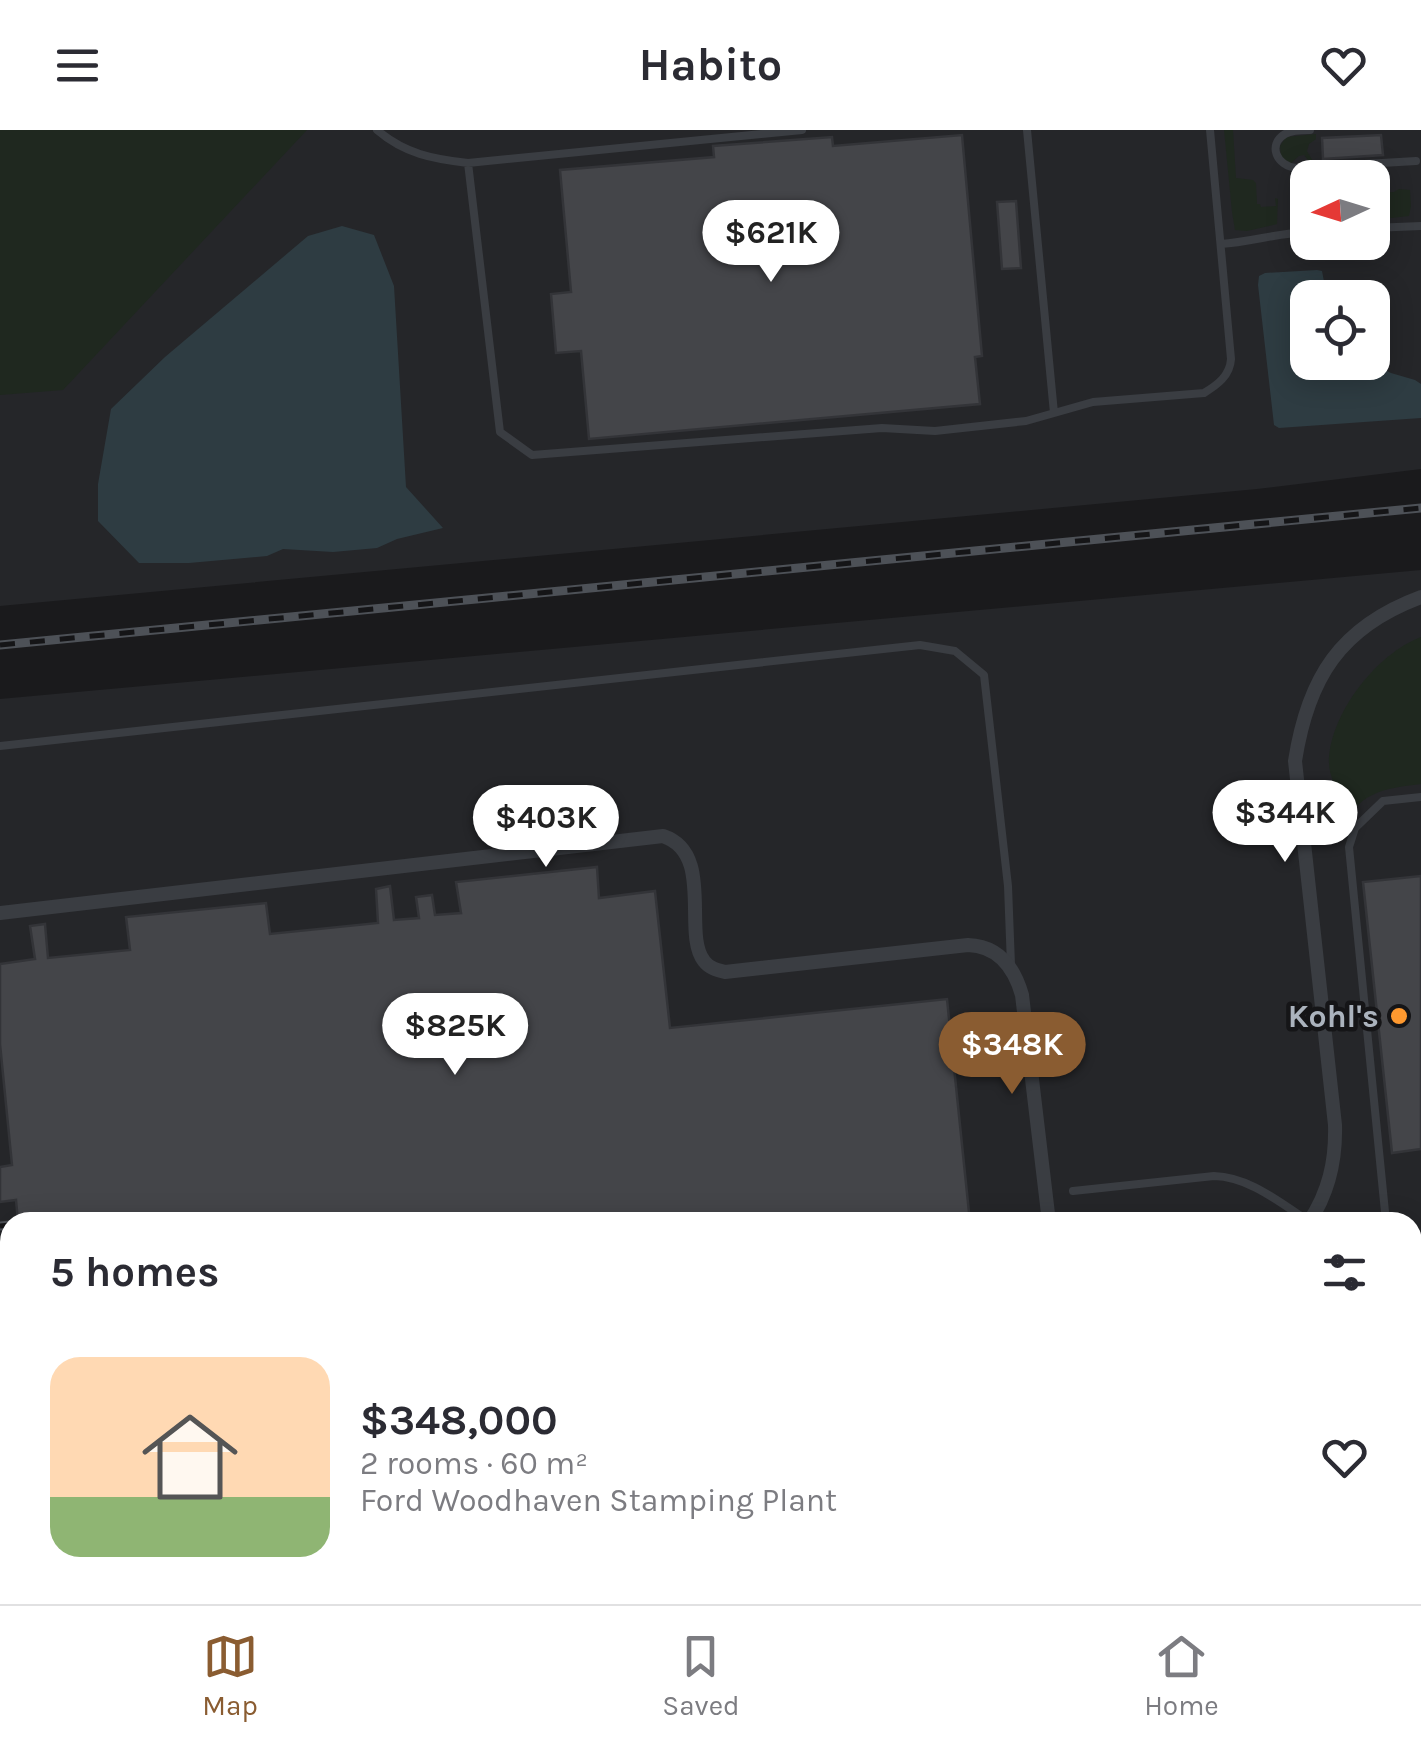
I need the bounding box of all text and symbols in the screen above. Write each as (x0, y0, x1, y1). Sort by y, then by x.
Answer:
icon: menu (50, 38, 105, 93)
icon: heart (1316, 38, 1371, 93)
text: Habito (639, 39, 782, 91)
north arrow (1290, 160, 1390, 260)
map controls (1290, 160, 1390, 380)
pin: $621K (701, 200, 841, 285)
text: $621K (724, 214, 818, 251)
button: locate (1290, 280, 1390, 380)
pin: $344K (1215, 780, 1355, 865)
pin: $403K (476, 785, 616, 870)
text: $344K (1235, 794, 1335, 831)
text: $403K (495, 799, 597, 836)
pin: $825K (385, 993, 525, 1078)
place label: Kohl's (1288, 998, 1379, 1035)
marker: Kohl's (1388, 1005, 1410, 1027)
text: $825K (404, 1007, 506, 1044)
pin: $348K (942, 1012, 1082, 1097)
text: $348K (961, 1026, 1063, 1063)
icon: filters (1317, 1245, 1372, 1300)
text: 5 homes (50, 1247, 219, 1297)
text: $348,000 (360, 1395, 558, 1445)
icon: home (130, 1397, 250, 1517)
icon: heart (1317, 1430, 1372, 1485)
text: 2 rooms · 60 m² (360, 1445, 588, 1482)
text: Ford Woodhaven Stamping Plant (360, 1482, 837, 1519)
tab: Map (202, 1629, 258, 1722)
tab: Saved (662, 1629, 740, 1722)
tab: Home (1144, 1629, 1219, 1722)

